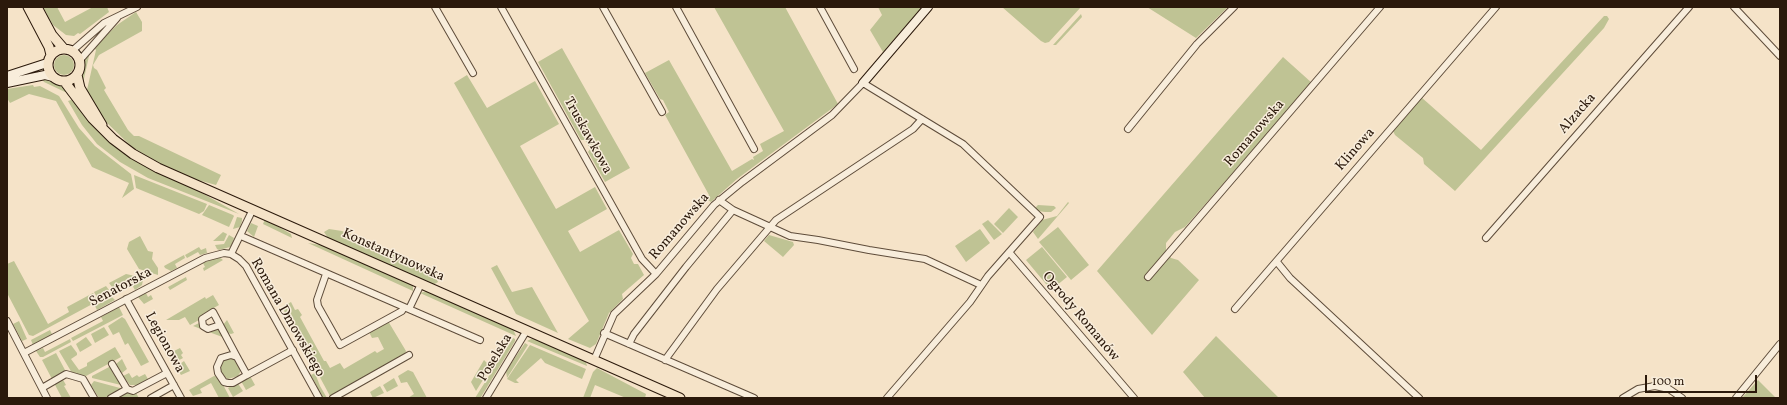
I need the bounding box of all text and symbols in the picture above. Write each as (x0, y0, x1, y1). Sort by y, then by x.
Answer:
street label: Alzacka (1556, 90, 1600, 138)
street label: Truskawkowa (559, 95, 615, 177)
street label: Romanowska (1221, 97, 1289, 171)
street label: Klinowa (1333, 125, 1379, 175)
street label: Romanowska (646, 190, 714, 264)
street label: Konstantynowska (339, 226, 447, 286)
street label: Romana Dmowskiego (246, 256, 328, 380)
street label: Senatorska (87, 265, 155, 311)
street label: Ogrody Romanów (1038, 269, 1122, 365)
street label: Legionowa (140, 310, 188, 376)
street label: Poselska (475, 331, 517, 385)
scale bar (1647, 367, 1759, 393)
text: 100 m (1652, 374, 1684, 390)

